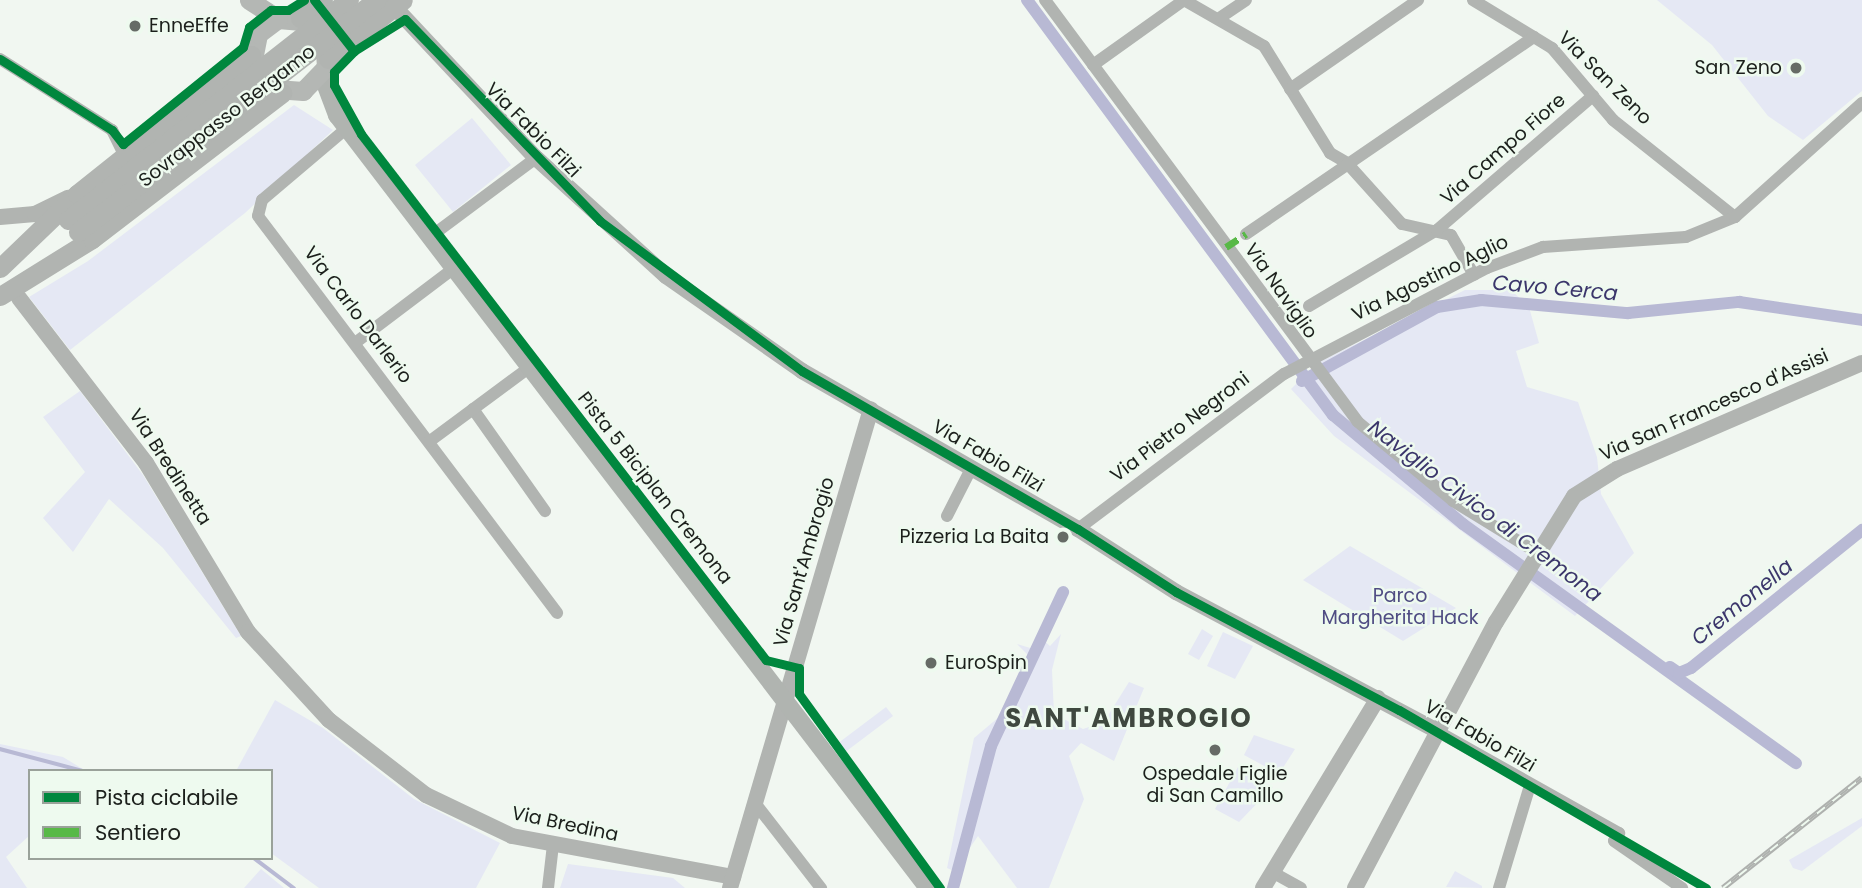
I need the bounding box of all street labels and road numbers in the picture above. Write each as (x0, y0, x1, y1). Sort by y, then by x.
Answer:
street label: Via San Zeno (1553, 26, 1657, 130)
street label: Sovrappasso Bergamo (134, 40, 320, 192)
street label: Via Fabio Filzi (481, 78, 585, 182)
street label: Via Campo Fiore (1436, 89, 1570, 209)
street label: Via Agostino Aglio (1348, 230, 1512, 326)
street label: Via Naviglio (1240, 239, 1322, 343)
street label: Via Carlo Darlerio (299, 242, 417, 388)
street label: Via San Francesco d'Assisi (1596, 344, 1832, 466)
street label: Via Pietro Negroni (1106, 367, 1254, 487)
street label: Pista 5 Biciplan Cremona (573, 387, 737, 589)
street label: Via Bredinetta (124, 405, 216, 529)
street label: Via Fabio Filzi (928, 415, 1048, 497)
street label: Via Sant'Ambrogio (769, 474, 839, 650)
street label: Via Fabio Filzi (1420, 695, 1540, 777)
street label: Via Bredina (510, 802, 620, 846)

